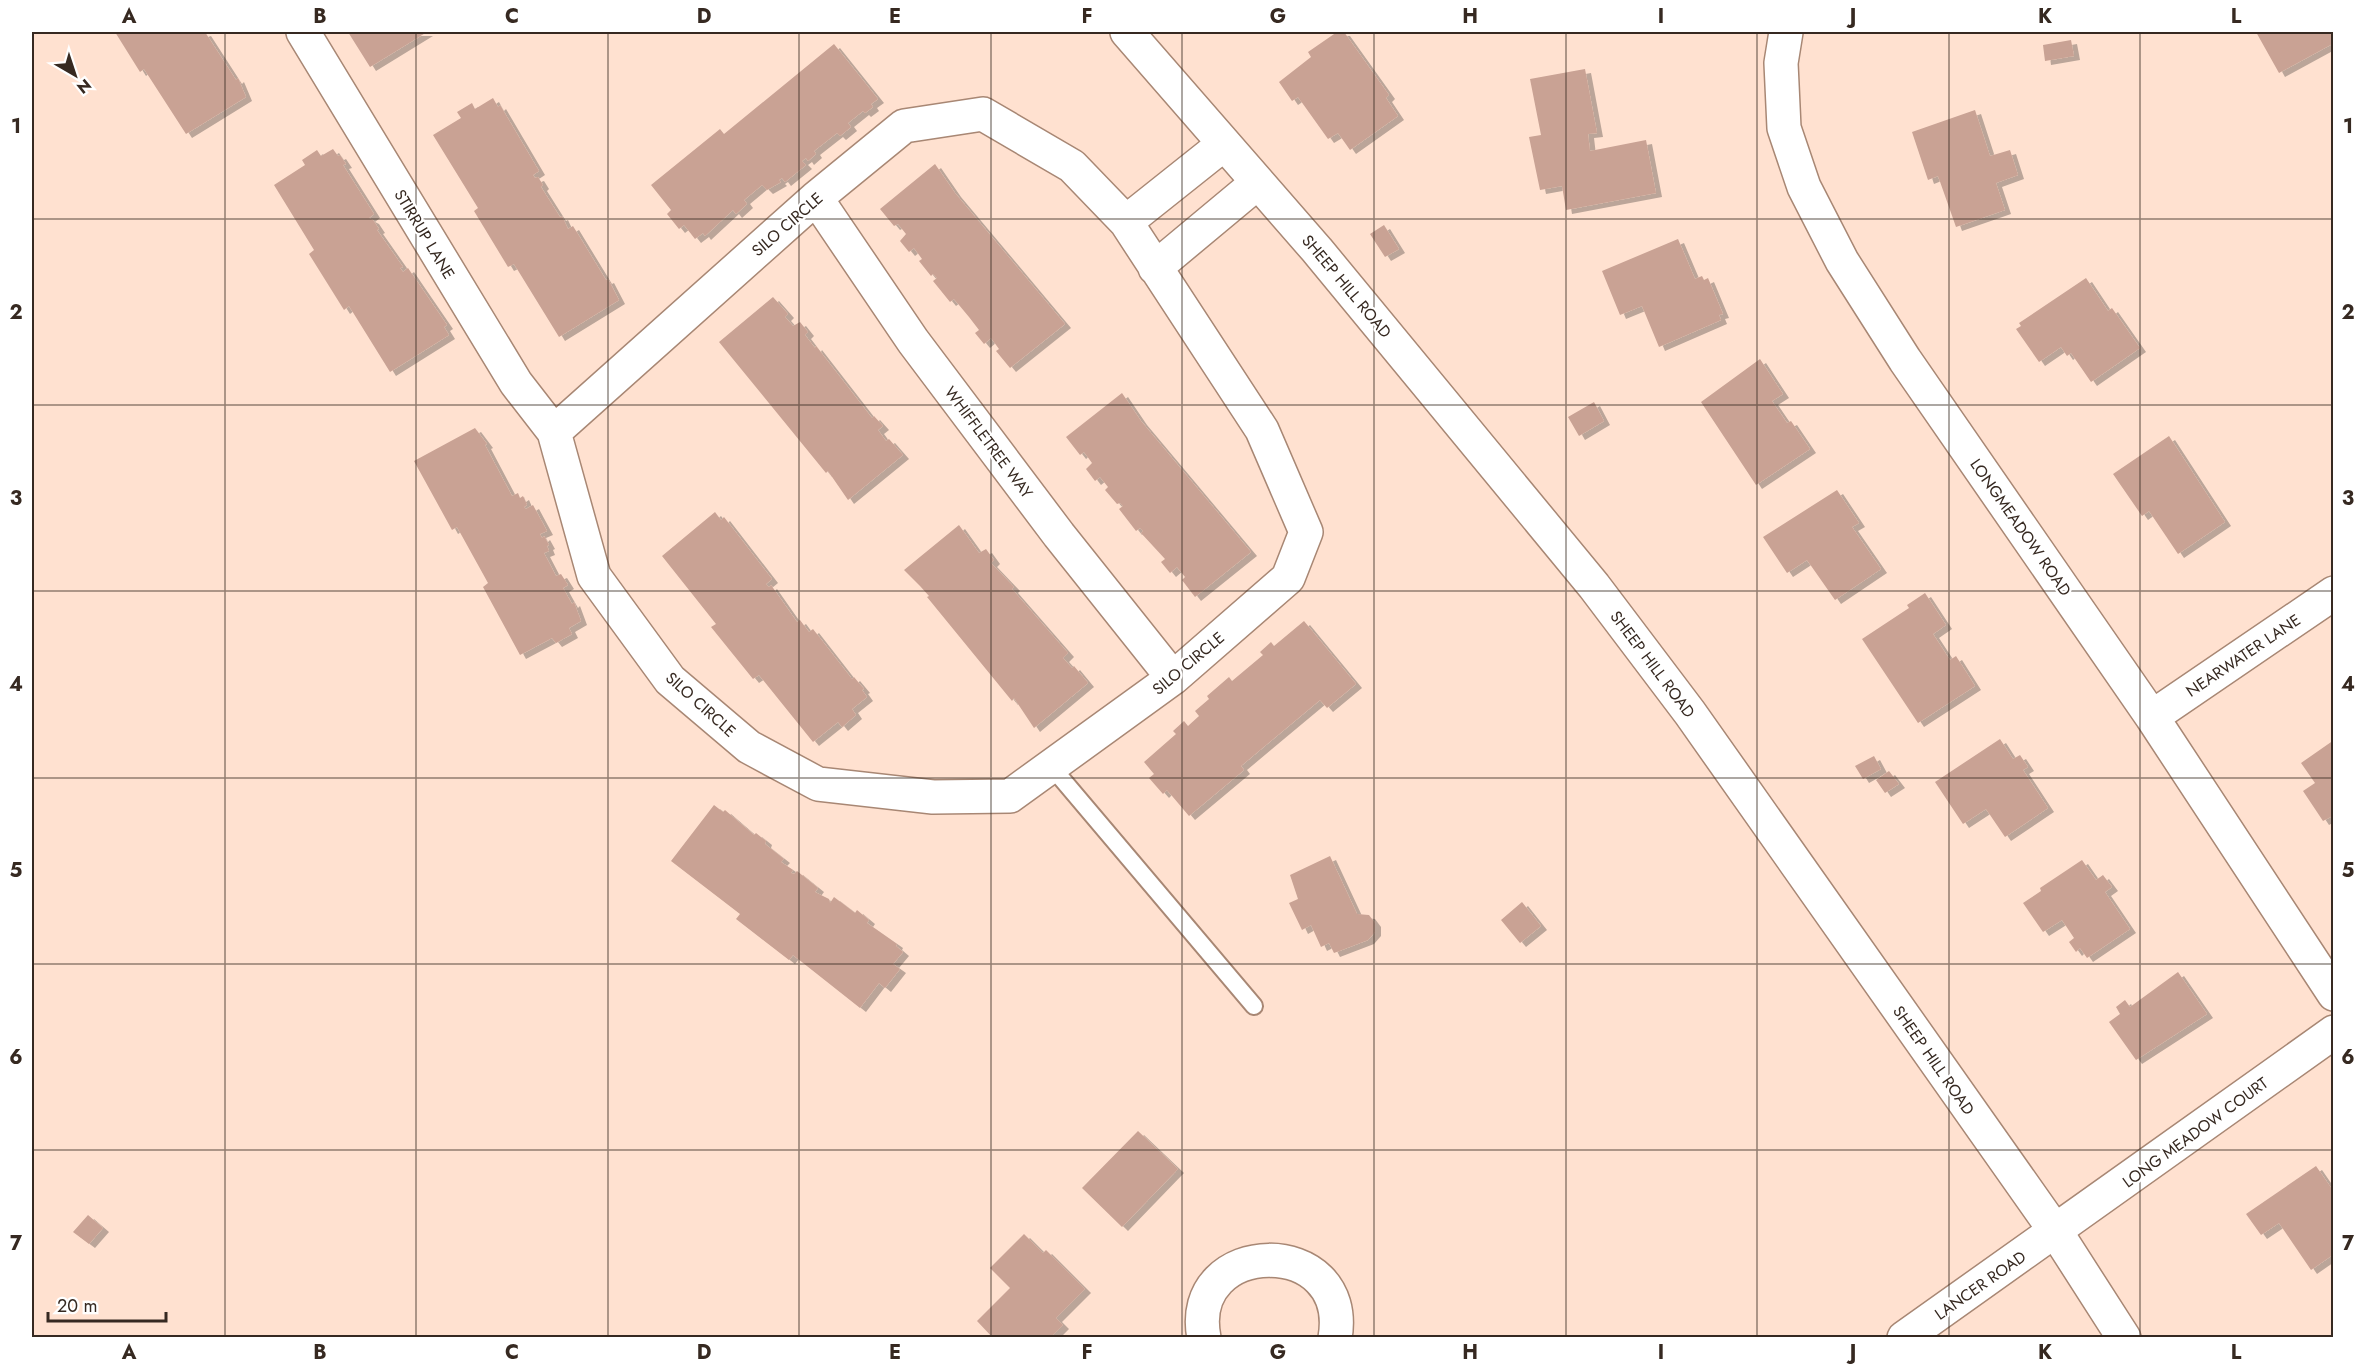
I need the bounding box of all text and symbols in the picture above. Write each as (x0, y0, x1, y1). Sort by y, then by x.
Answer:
text: A (121, 2, 137, 31)
text: B (313, 2, 327, 31)
text: C (505, 2, 519, 31)
text: D (697, 2, 711, 31)
text: E (889, 2, 901, 31)
text: F (1081, 2, 1093, 31)
text: G (1270, 2, 1286, 31)
text: H (1462, 2, 1478, 31)
text: I (1658, 2, 1664, 31)
text: J (1846, 2, 1856, 31)
text: K (2038, 2, 2052, 31)
text: L (2231, 2, 2242, 31)
north arrow (45, 45, 105, 105)
text: N (72, 73, 96, 99)
text: 1 (11, 112, 21, 141)
text: 1 (2343, 112, 2353, 141)
street label: STIRRUP LANE (389, 185, 460, 284)
street label: SILO CIRCLE (747, 187, 828, 262)
street label: SHEEP HILL ROAD (1297, 230, 1397, 343)
text: 2 (9, 298, 23, 327)
text: 2 (2341, 298, 2355, 327)
street label: WHIFFLETREE WAY (939, 382, 1038, 503)
street label: LONGMEADOW ROAD (1964, 454, 2077, 601)
text: 3 (10, 484, 22, 513)
text: 3 (2342, 484, 2354, 513)
street label: SHEEP HILL ROAD (1605, 606, 1701, 723)
street label: NEARWATER LANE (2181, 608, 2305, 702)
street label: SILO CIRCLE (1147, 626, 1229, 700)
street label: SILO CIRCLE (660, 666, 741, 742)
text: 4 (9, 670, 23, 699)
text: 4 (2341, 670, 2355, 699)
text: 5 (10, 856, 23, 885)
text: 5 (2342, 856, 2355, 885)
street label: SHEEP HILL ROAD (1887, 1001, 1980, 1120)
text: 6 (9, 1043, 23, 1072)
text: 6 (2341, 1043, 2355, 1072)
street label: LONG MEADOW COURT (2118, 1071, 2273, 1193)
text: 7 (10, 1229, 23, 1258)
text: 7 (2342, 1229, 2355, 1258)
street label: LANCER ROAD (1930, 1245, 2031, 1325)
scale bar (48, 1285, 166, 1323)
text: 20 m (57, 1293, 97, 1319)
text: A (121, 1338, 137, 1367)
text: B (313, 1338, 327, 1367)
text: C (505, 1338, 519, 1367)
text: D (697, 1338, 711, 1367)
text: E (889, 1338, 901, 1367)
text: F (1081, 1338, 1093, 1367)
text: G (1270, 1338, 1286, 1367)
text: H (1462, 1338, 1478, 1367)
text: I (1658, 1338, 1664, 1367)
text: J (1846, 1338, 1856, 1367)
text: K (2038, 1338, 2052, 1367)
text: L (2231, 1338, 2242, 1367)

